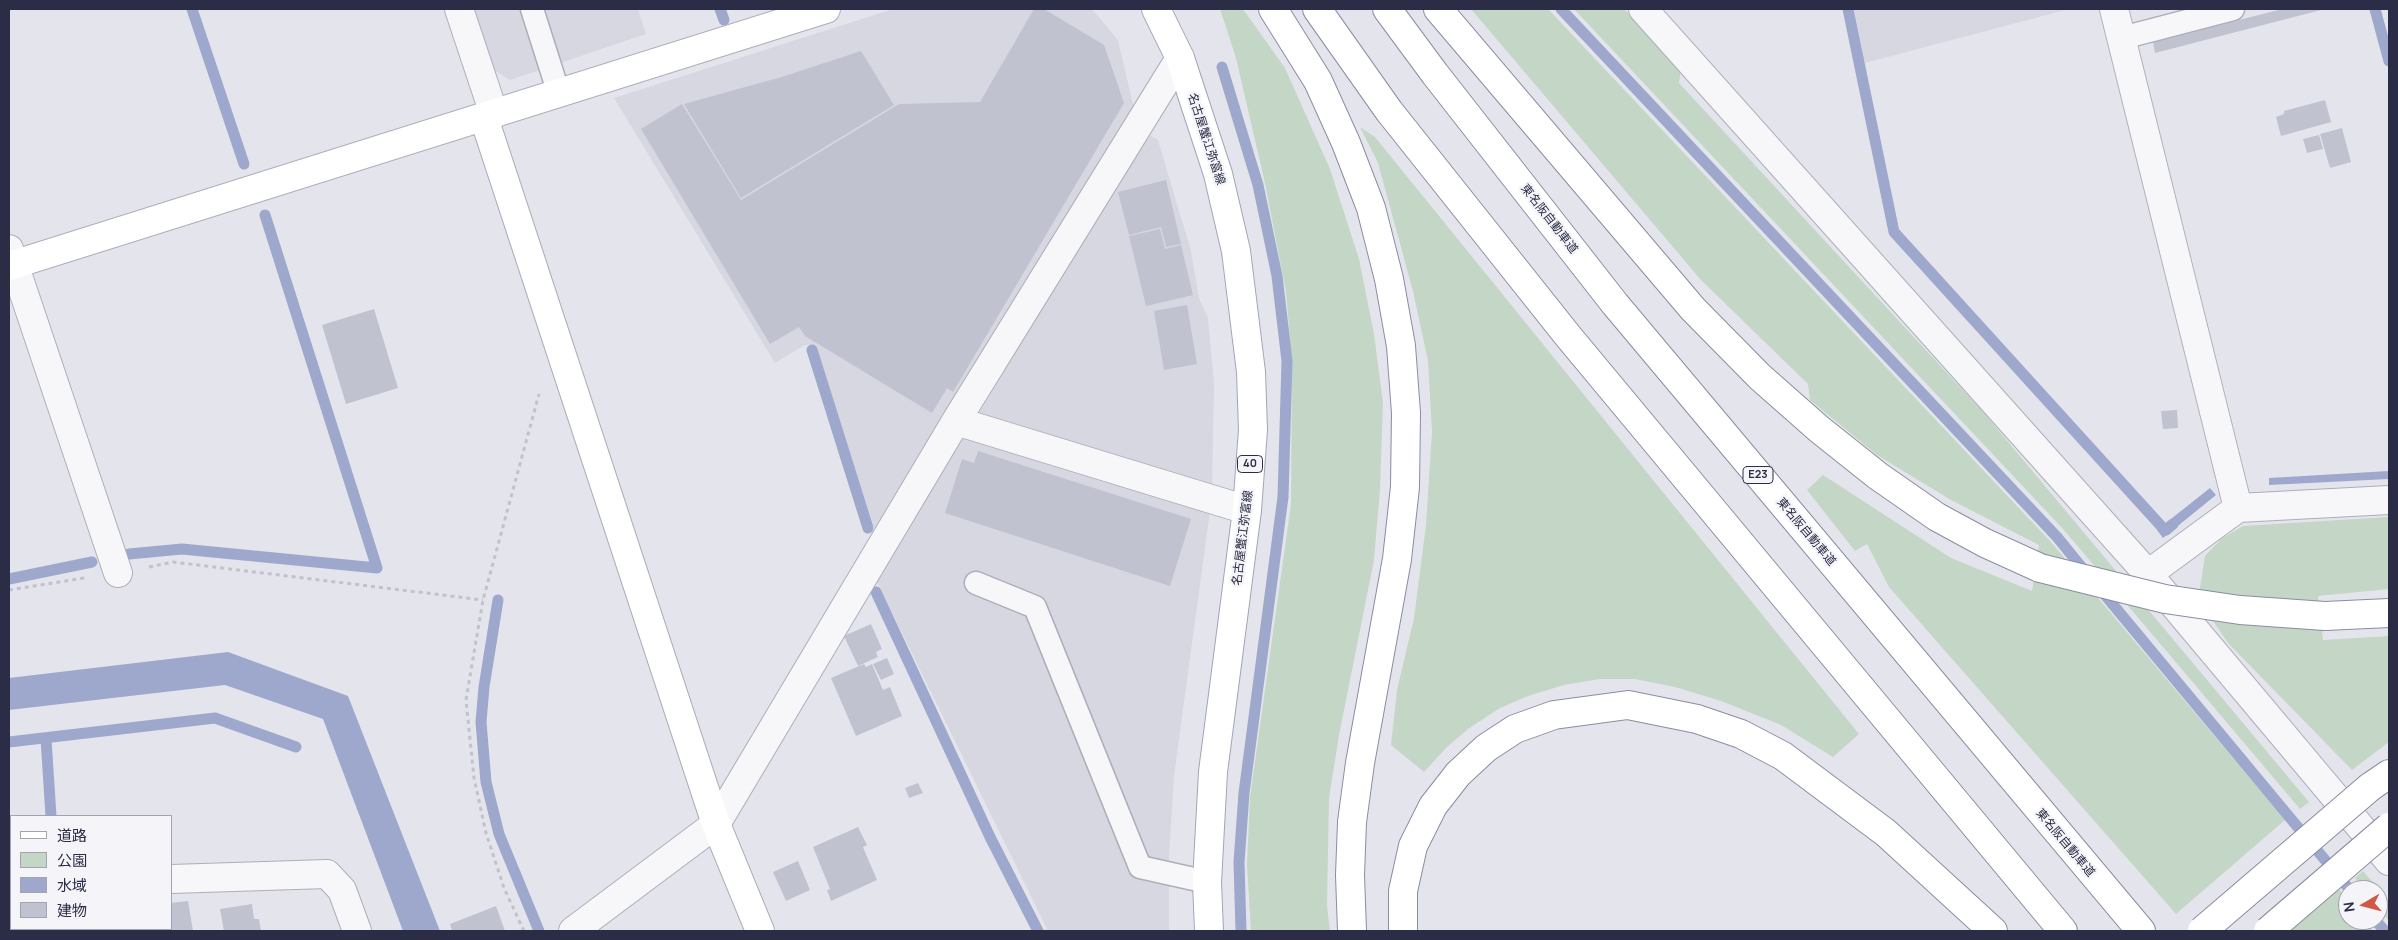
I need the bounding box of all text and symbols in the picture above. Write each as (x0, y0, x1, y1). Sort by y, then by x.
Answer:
street label: 名古屋蟹江弥富線 (1184, 91, 1228, 187)
street label: 東名阪自動車道 (1517, 181, 1581, 257)
road number: 40 (1238, 456, 1262, 472)
road number: E23 (1743, 466, 1773, 484)
street label: 名古屋蟹江弥富線 (1230, 489, 1256, 587)
street label: 東名阪自動車道 (1773, 495, 1839, 569)
street label: 東名阪自動車道 (2032, 806, 2098, 880)
legend (10, 815, 172, 930)
text: 道路 (57, 825, 87, 846)
text: 公園 (57, 850, 87, 871)
text: 水域 (57, 875, 87, 896)
north arrow (2338, 880, 2388, 930)
text: 建物 (57, 900, 87, 921)
text: N (2339, 901, 2359, 913)

